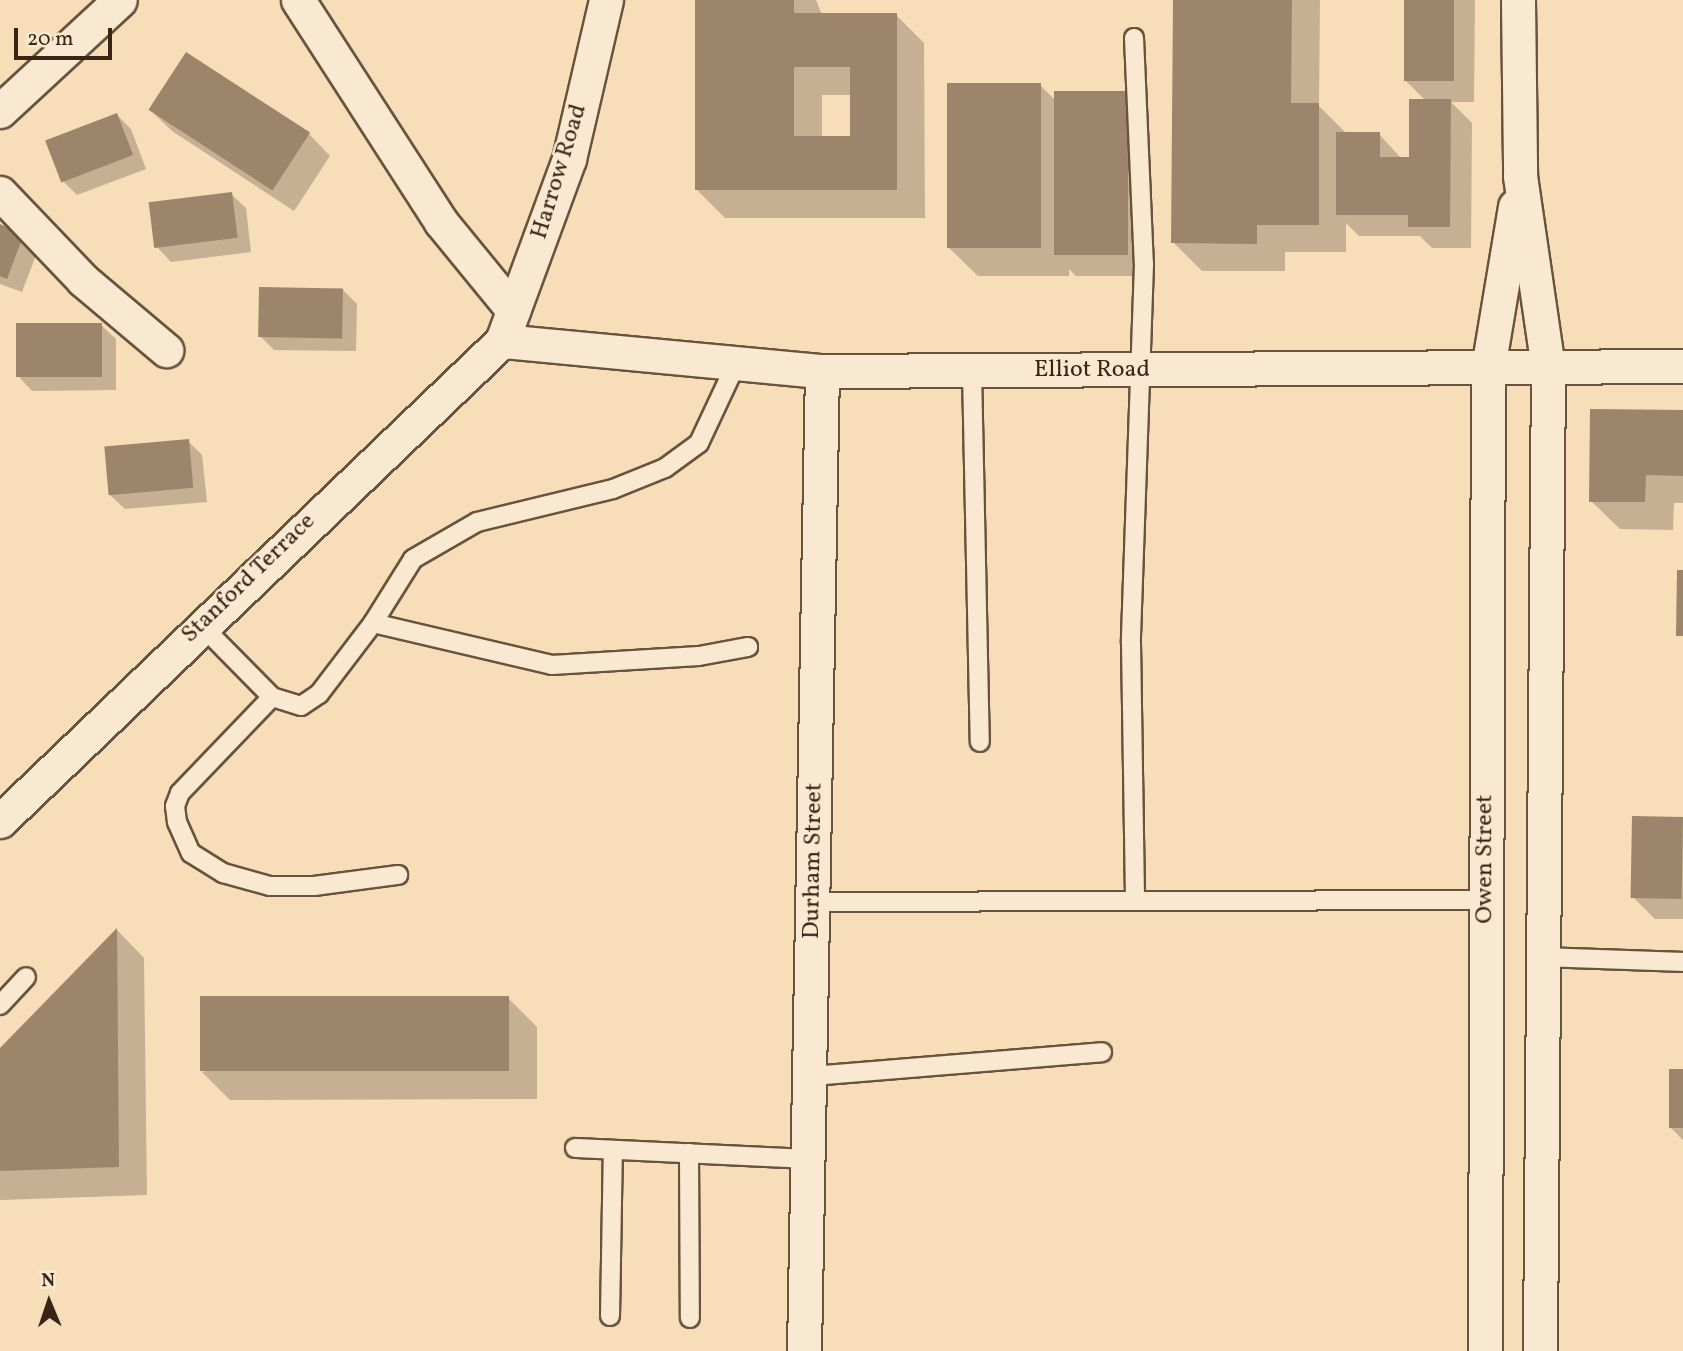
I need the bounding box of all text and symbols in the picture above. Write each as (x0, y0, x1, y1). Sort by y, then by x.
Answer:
scale bar (18, 14, 116, 58)
text: 20 m (27, 25, 73, 54)
street label: Harrow Road (526, 101, 594, 243)
street label: Elliot Road (1034, 357, 1150, 385)
street label: Stanford Terrace (176, 508, 322, 650)
street label: Durham Street (798, 783, 830, 939)
street label: Owen Street (1472, 794, 1500, 924)
north arrow (14, 1267, 84, 1337)
text: N (41, 1268, 56, 1294)

